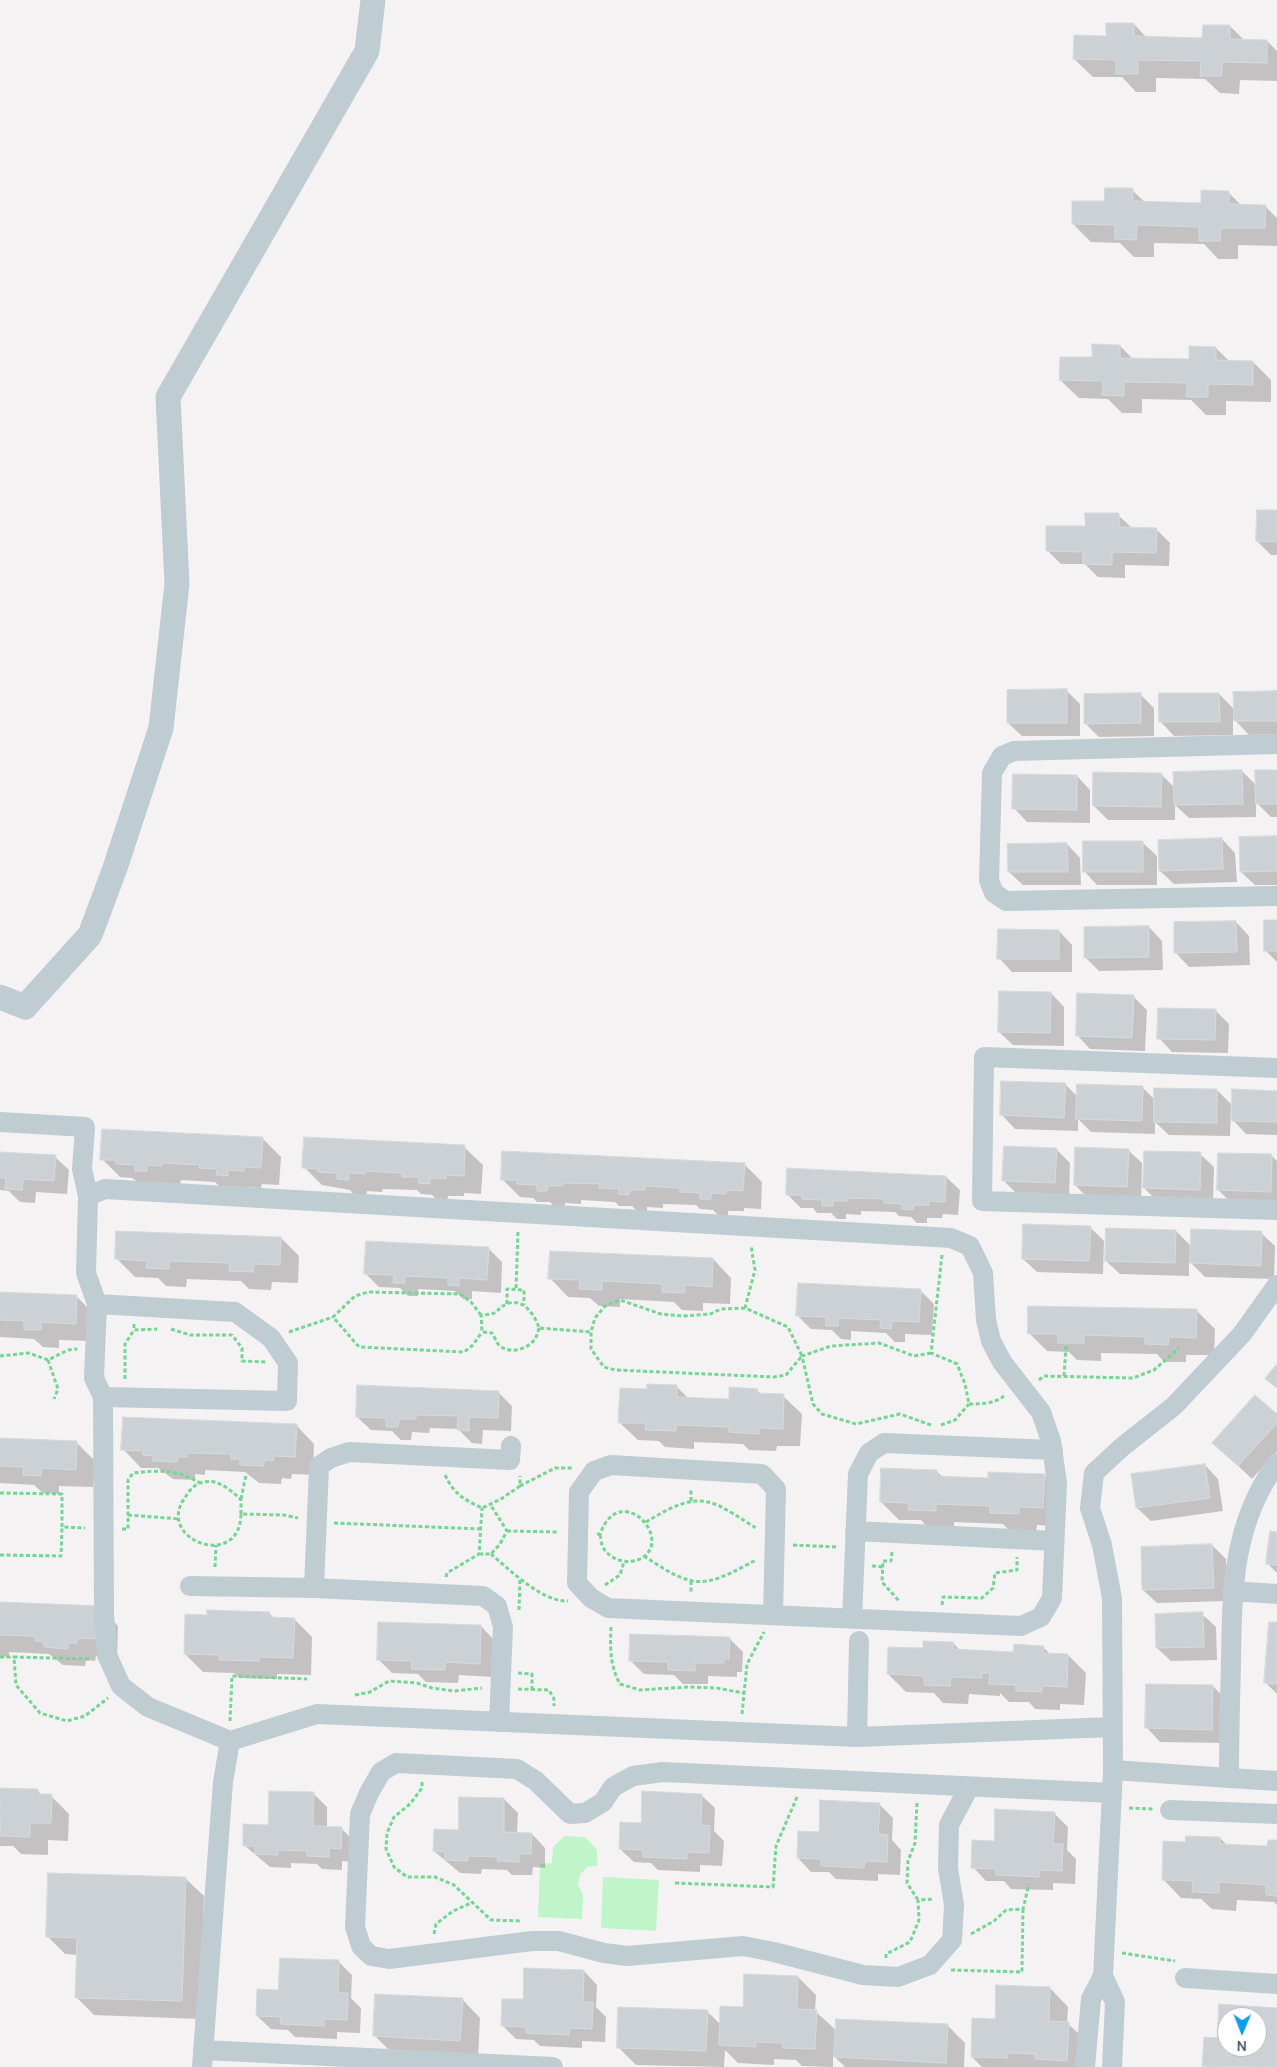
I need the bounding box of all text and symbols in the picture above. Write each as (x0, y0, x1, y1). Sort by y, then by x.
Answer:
north arrow (1217, 2007, 1267, 2057)
text: N (1237, 2037, 1247, 2056)

